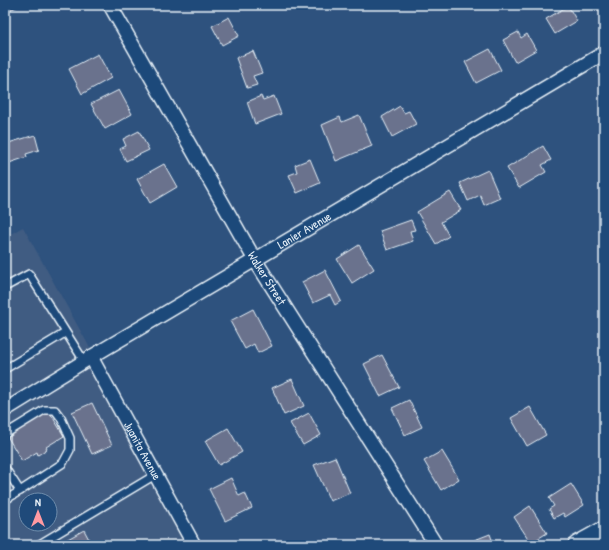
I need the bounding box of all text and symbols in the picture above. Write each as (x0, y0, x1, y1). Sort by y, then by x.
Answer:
street label: Lanier Avenue (274, 207, 334, 253)
street label: Walker Street (244, 248, 291, 309)
street label: Juanita Avenue (120, 418, 166, 483)
north arrow (18, 492, 58, 532)
text: N (35, 495, 41, 509)

